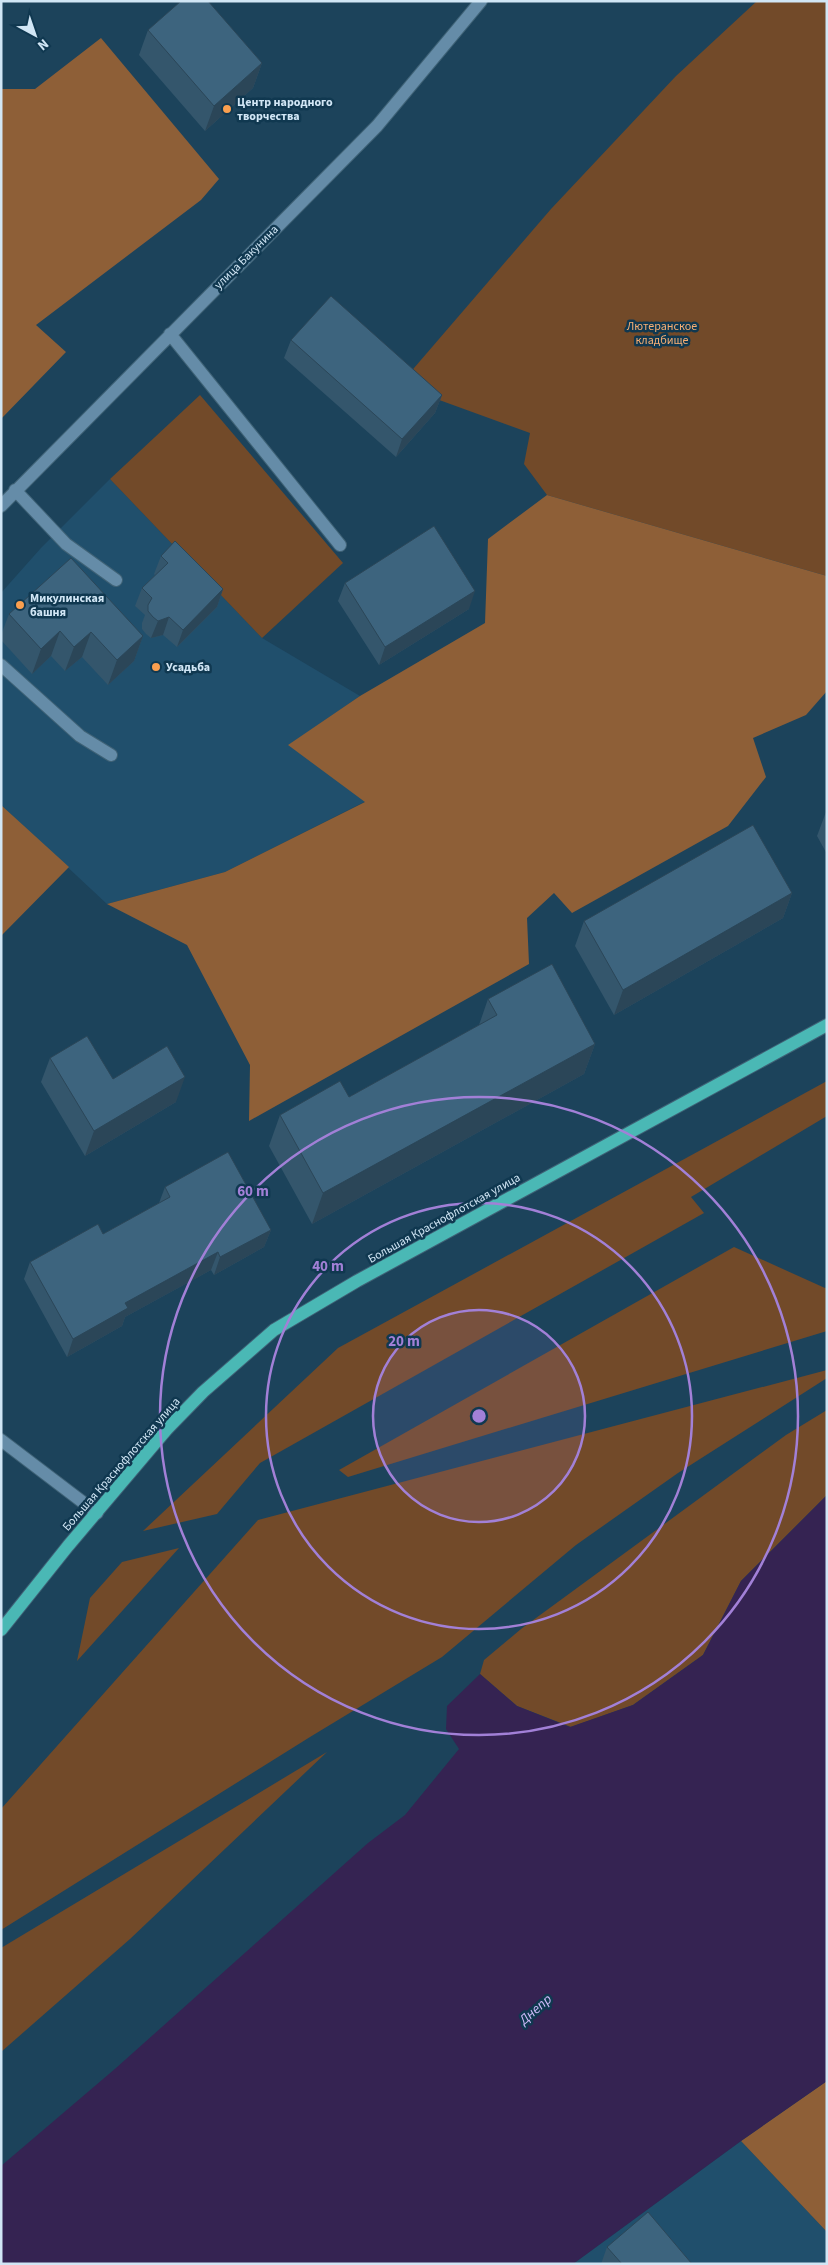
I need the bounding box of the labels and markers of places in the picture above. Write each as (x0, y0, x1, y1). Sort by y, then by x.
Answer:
place label: Центр народного творчества (237, 94, 333, 125)
marker: Центр народного творчества (221, 103, 233, 115)
place label: Микулинская башня (30, 590, 104, 621)
marker: Микулинская башня (14, 599, 26, 611)
place label: Усадьба (166, 659, 210, 676)
marker: Усадьба (150, 661, 162, 673)
centre of rings (470, 1407, 488, 1425)

